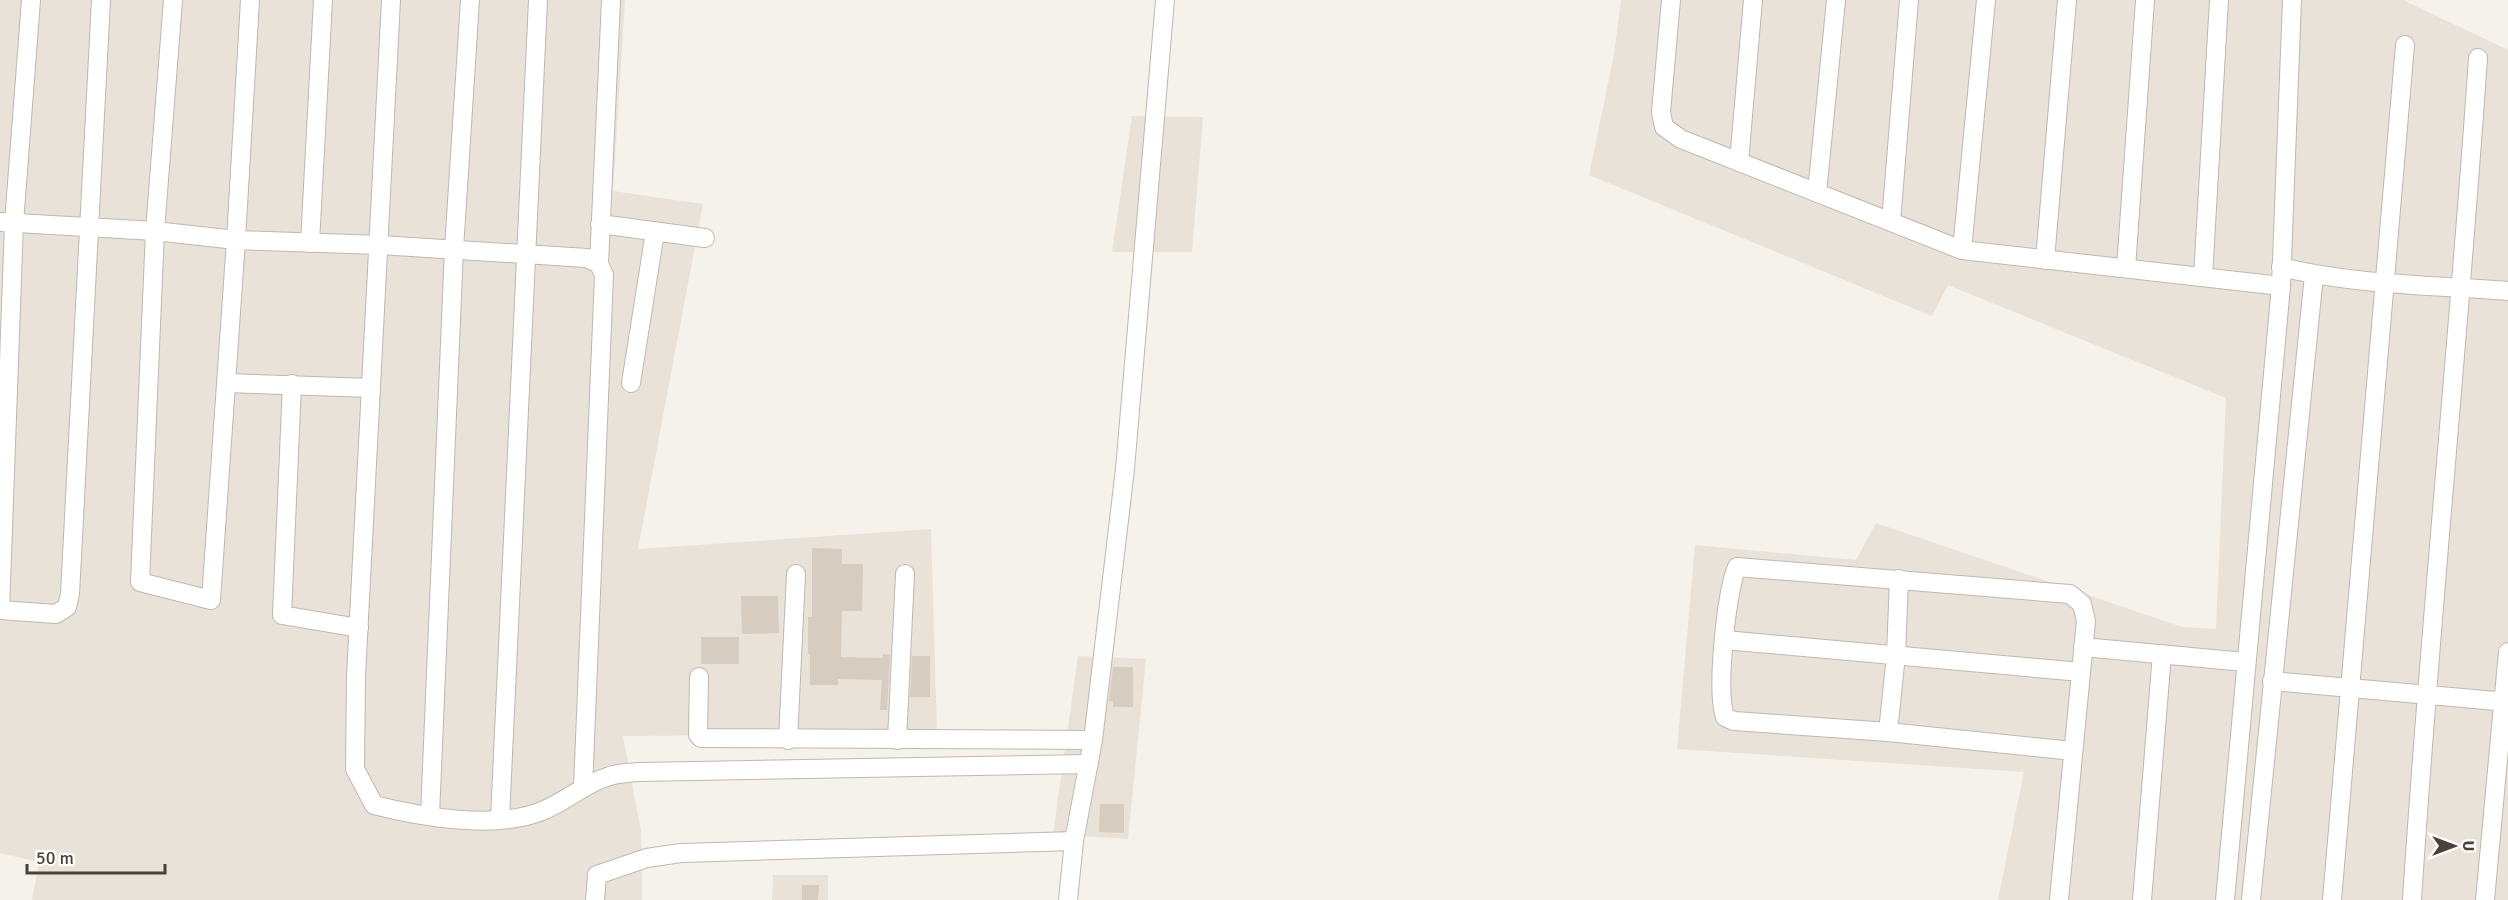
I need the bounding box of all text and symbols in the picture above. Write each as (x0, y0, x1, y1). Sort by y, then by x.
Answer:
north arrow (2424, 816, 2484, 876)
scale bar (27, 837, 165, 875)
text: U (2458, 841, 2478, 851)
text: 50 m (36, 847, 74, 869)

